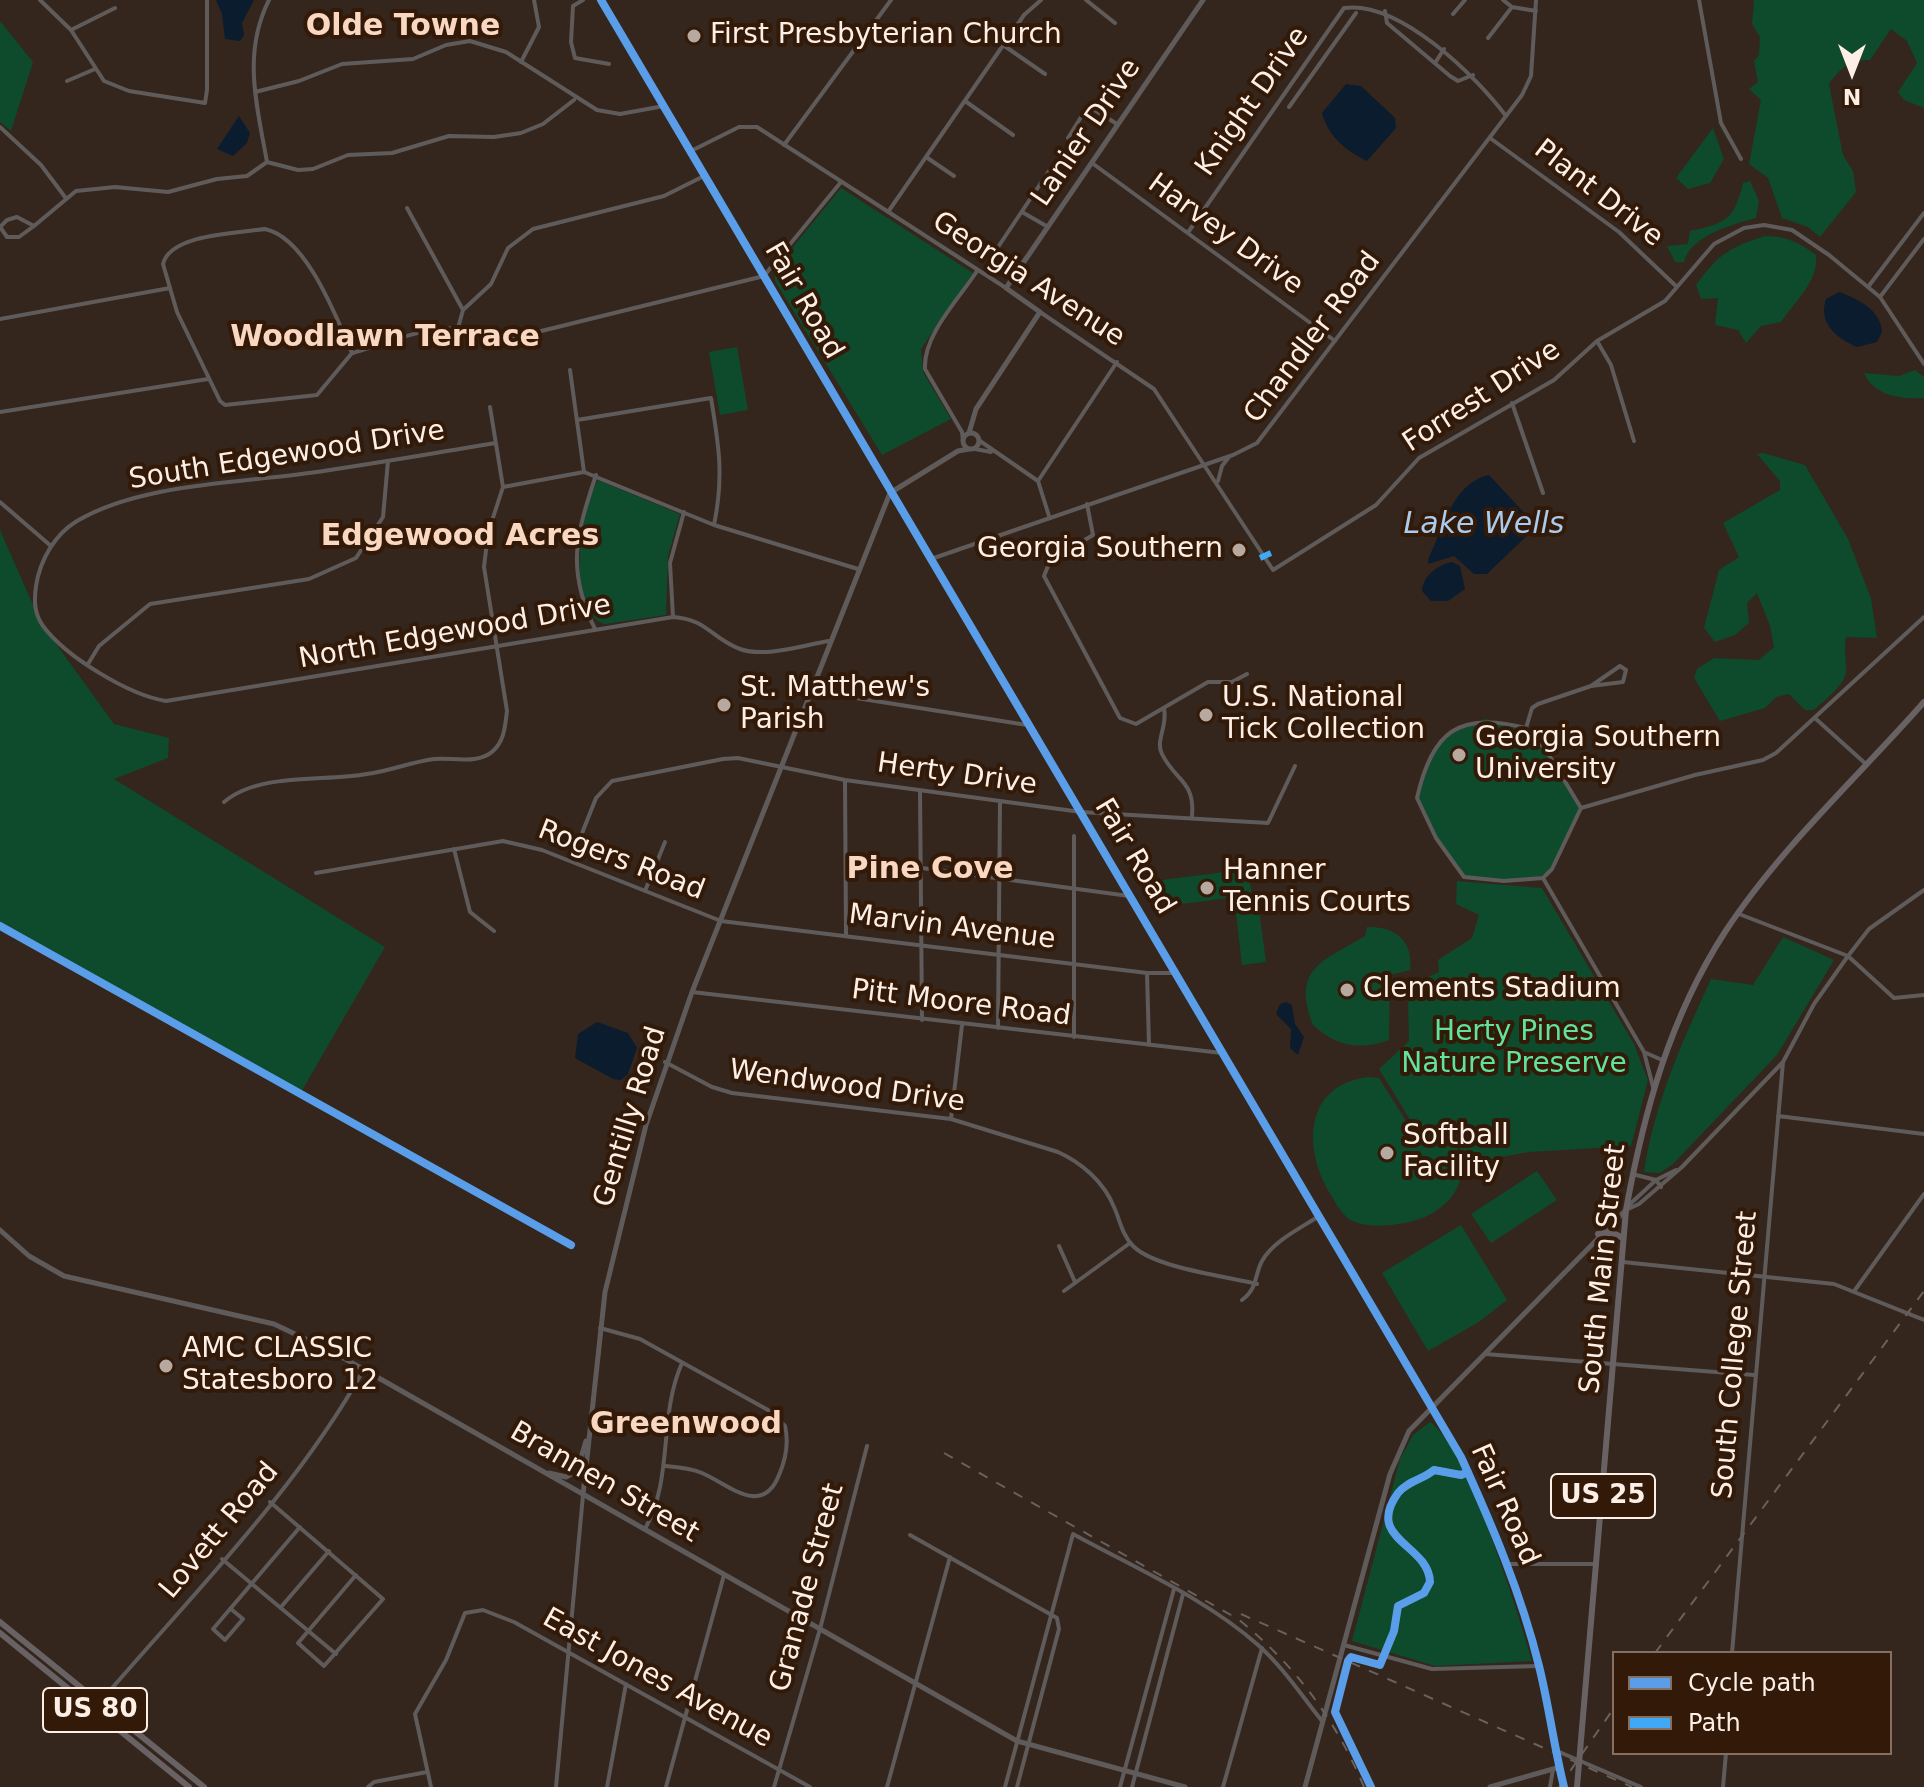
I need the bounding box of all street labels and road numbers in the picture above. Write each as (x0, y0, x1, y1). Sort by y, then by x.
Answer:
street label: Knight Drive (1189, 21, 1317, 183)
street label: Lanier Drive (1025, 53, 1149, 213)
street label: Plant Drive (1527, 133, 1669, 255)
street label: Harvey Drive (1141, 167, 1309, 303)
street label: Georgia Avenue (925, 205, 1131, 355)
street label: Fair Road (756, 237, 850, 365)
street label: Chandler Road (1238, 246, 1388, 430)
street label: Forrest Drive (1397, 334, 1567, 460)
street label: South Edgewood Drive (127, 414, 447, 498)
street label: North Edgewood Drive (296, 589, 614, 677)
street label: Herty Drive (875, 747, 1039, 803)
street label: Fair Road (1086, 793, 1182, 921)
street label: Rogers Road (533, 814, 709, 908)
street label: Marvin Avenue (847, 899, 1057, 957)
street label: Pitt Moore Road (849, 974, 1073, 1034)
street label: Gentilly Road (588, 1023, 674, 1211)
street label: Wendwood Drive (727, 1054, 967, 1120)
street label: South Main Street (1574, 1142, 1634, 1396)
street label: South College Street (1707, 1210, 1765, 1500)
street label: Brannen Street (504, 1415, 704, 1551)
street label: Fair Road (1462, 1439, 1546, 1571)
street label: Lovett Road (153, 1456, 287, 1606)
road number: US 25 (1551, 1474, 1655, 1518)
street label: Granade Street (764, 1480, 852, 1696)
street label: East Jones Avenue (536, 1602, 778, 1756)
road number: US 80 (43, 1688, 147, 1732)

